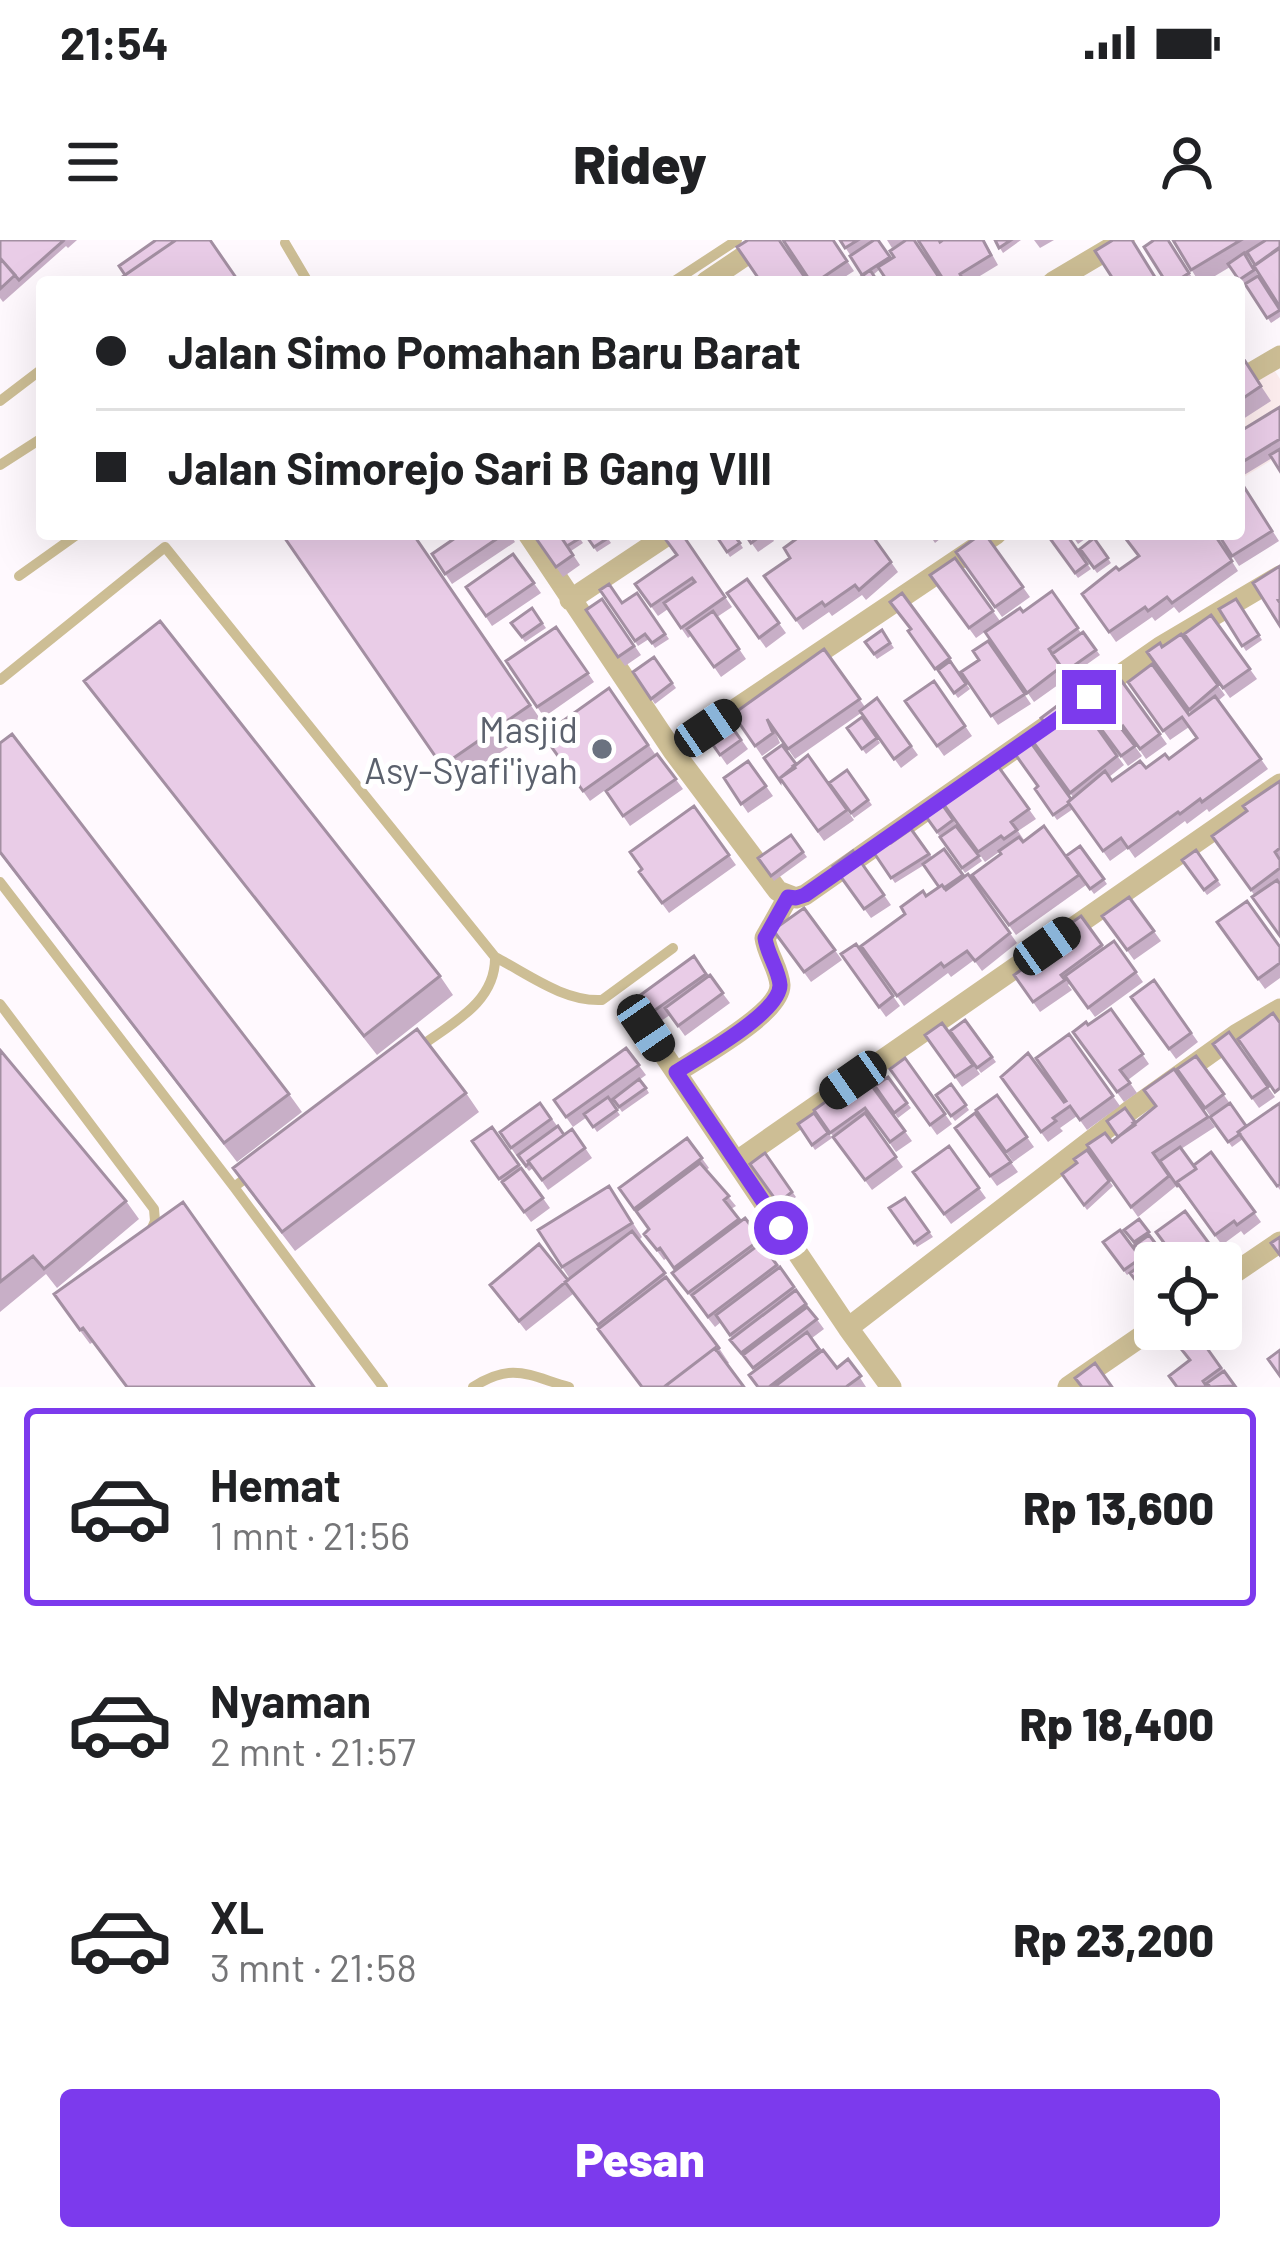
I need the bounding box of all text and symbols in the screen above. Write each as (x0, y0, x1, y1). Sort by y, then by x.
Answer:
text: 21:54 (60, 15, 169, 69)
icon: menu (60, 129, 126, 195)
icon: person (1154, 129, 1220, 195)
text: Ridey (573, 130, 707, 195)
text: Jalan Simo Pomahan Baru Barat (168, 324, 801, 378)
text: Jalan Simorejo Sari B Gang VIII (168, 440, 772, 494)
route end (1062, 670, 1116, 724)
car (668, 693, 748, 763)
place label: Masjid Asy-Syafi'iyah (364, 707, 578, 791)
marker: Masjid Asy-Syafi'iyah (589, 736, 615, 762)
car (1007, 911, 1087, 981)
car (611, 988, 681, 1068)
car (813, 1045, 893, 1115)
route start (754, 1201, 808, 1255)
map controls (1134, 1242, 1242, 1350)
button: locate (1134, 1242, 1242, 1350)
icon: car (66, 1453, 174, 1561)
text: Hemat (210, 1457, 341, 1511)
text: Rp 13,600 (1023, 1480, 1214, 1534)
text: 1 mnt · 21:56 (210, 1511, 410, 1558)
icon: car (66, 1669, 174, 1777)
text: Nyaman (210, 1673, 371, 1727)
text: Rp 18,400 (1019, 1696, 1214, 1750)
text: 2 mnt · 21:57 (210, 1727, 416, 1774)
icon: car (66, 1885, 174, 1993)
text: XL (210, 1889, 264, 1943)
text: Rp 23,200 (1013, 1912, 1214, 1966)
text: 3 mnt · 21:58 (210, 1943, 417, 1990)
button: Pesan (60, 2089, 1220, 2227)

